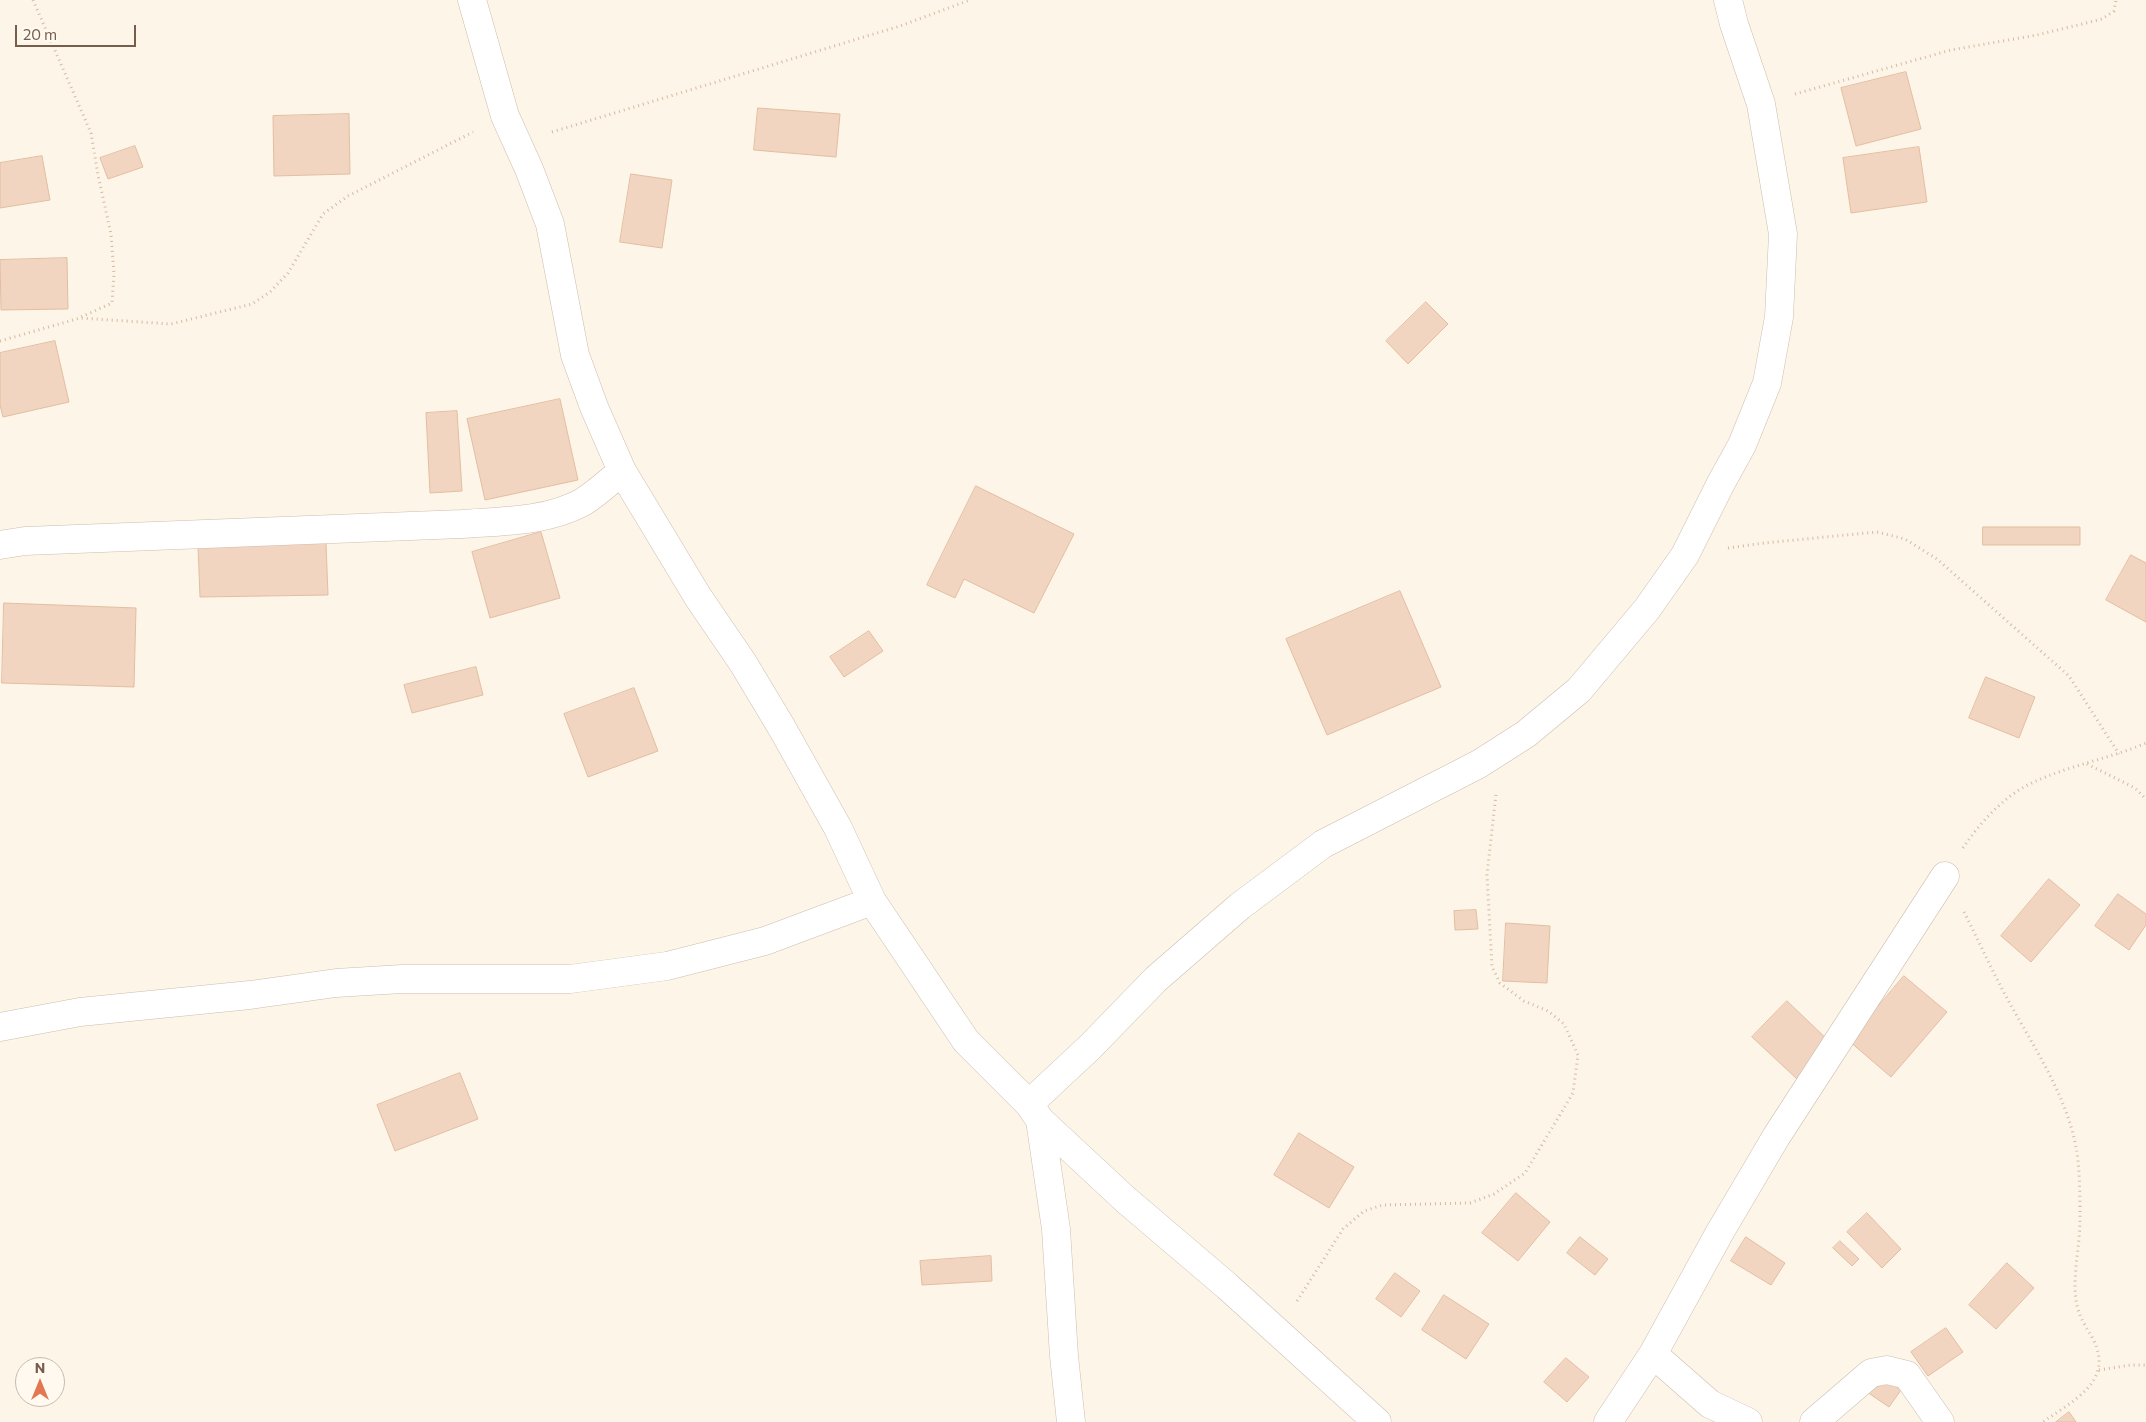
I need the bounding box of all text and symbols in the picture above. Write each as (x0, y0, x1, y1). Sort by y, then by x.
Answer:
scale bar (18, 15, 139, 47)
text: 20 m (23, 25, 57, 43)
north arrow (15, 1357, 65, 1407)
text: N (35, 1359, 45, 1376)

